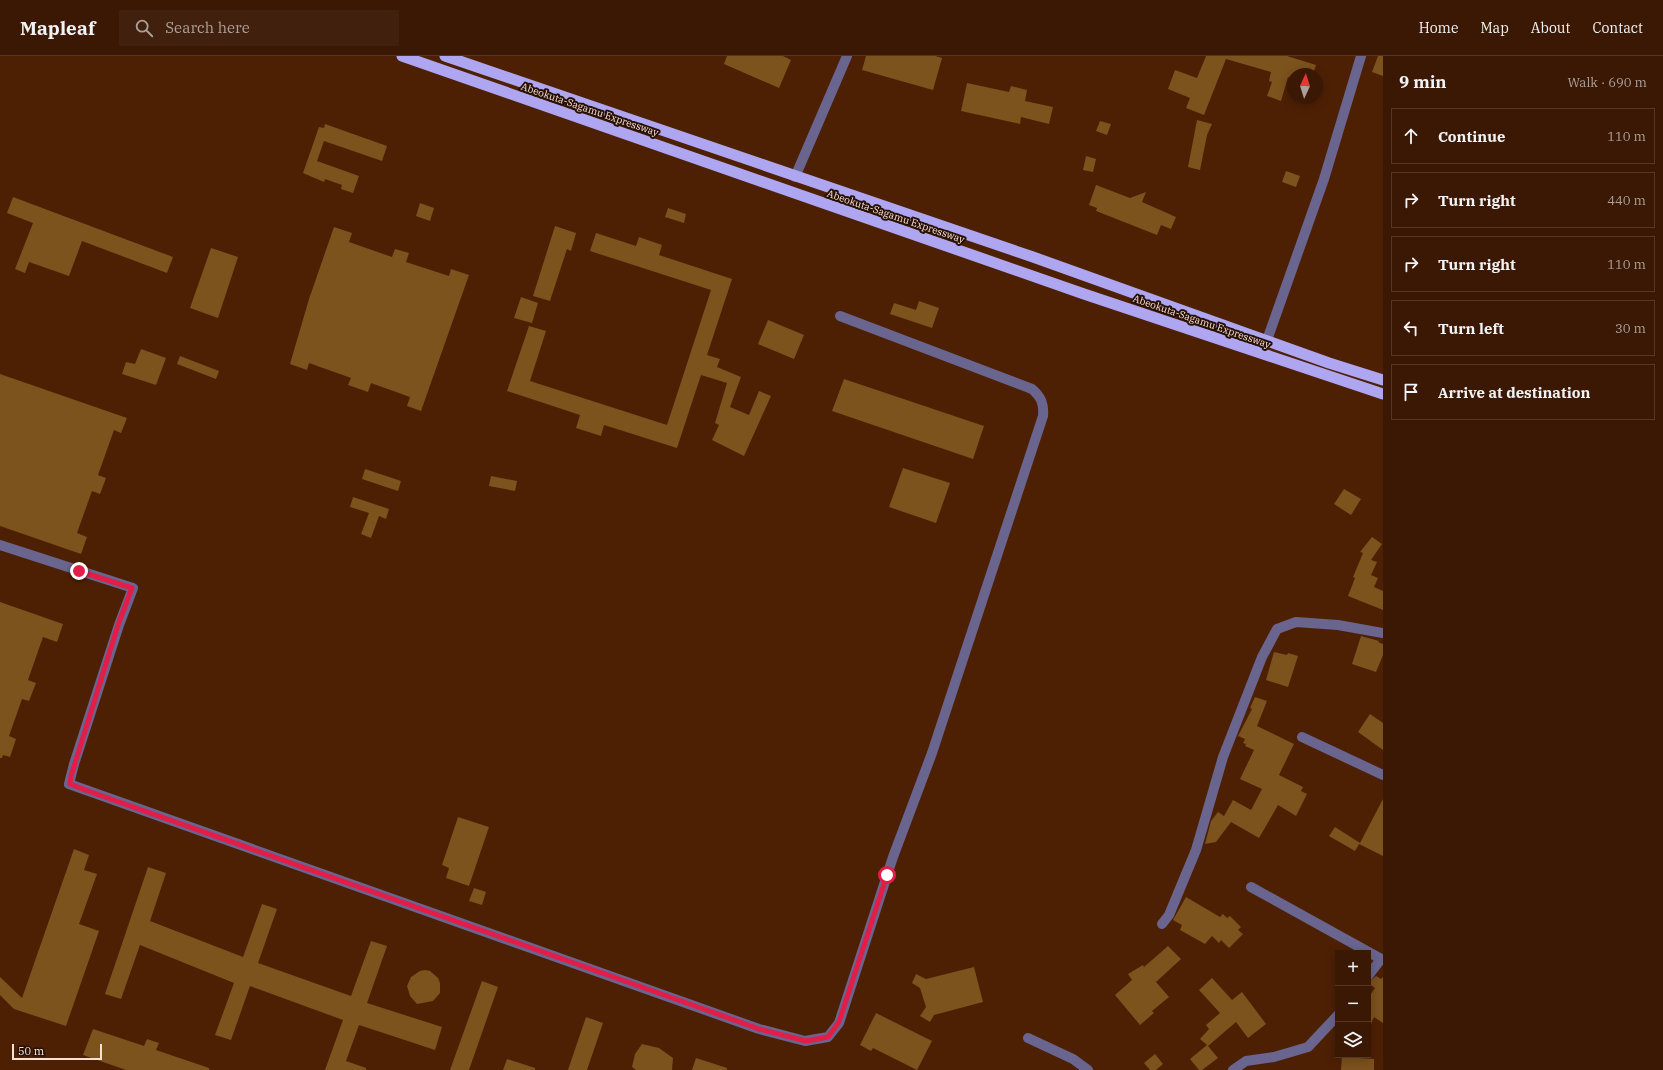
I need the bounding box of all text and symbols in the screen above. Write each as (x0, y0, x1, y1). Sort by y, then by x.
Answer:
search box (119, 10, 399, 46)
text: Mapleaf (20, 16, 95, 40)
icon: search (133, 17, 155, 39)
text: Search here (165, 18, 250, 37)
text: Home (1419, 19, 1458, 37)
text: Map (1480, 19, 1509, 37)
text: About (1531, 19, 1570, 37)
text: Contact (1592, 19, 1643, 37)
north arrow (1287, 68, 1323, 104)
text: 9 min (1399, 71, 1447, 93)
text: Walk · 690 m (1568, 74, 1647, 91)
street label: Abeokuta-Sagamu Expressway (519, 80, 661, 139)
icon: ahead (1400, 125, 1422, 147)
text: Continue (1438, 127, 1505, 146)
text: 110 m (1607, 128, 1646, 145)
street label: Abeokuta-Sagamu Expressway (825, 187, 967, 246)
icon: right (1400, 189, 1422, 211)
text: Turn right (1438, 191, 1516, 210)
text: 440 m (1607, 192, 1646, 209)
icon: right (1400, 253, 1422, 275)
text: Turn right (1438, 255, 1516, 274)
text: 110 m (1607, 256, 1646, 273)
street label: Abeokuta-Sagamu Expressway (1131, 292, 1273, 351)
icon: left (1400, 317, 1422, 339)
text: Turn left (1438, 319, 1504, 338)
text: 30 m (1615, 320, 1646, 337)
icon: arrive (1400, 381, 1422, 403)
text: Arrive at destination (1438, 383, 1590, 402)
route end (70, 562, 88, 580)
route start (878, 866, 896, 884)
map controls (1335, 950, 1371, 1058)
button: + (1335, 950, 1371, 986)
button: − (1335, 986, 1371, 1022)
button: layers (1335, 1022, 1371, 1058)
scale bar (12, 1042, 102, 1061)
text: 50 m (18, 1044, 44, 1058)

